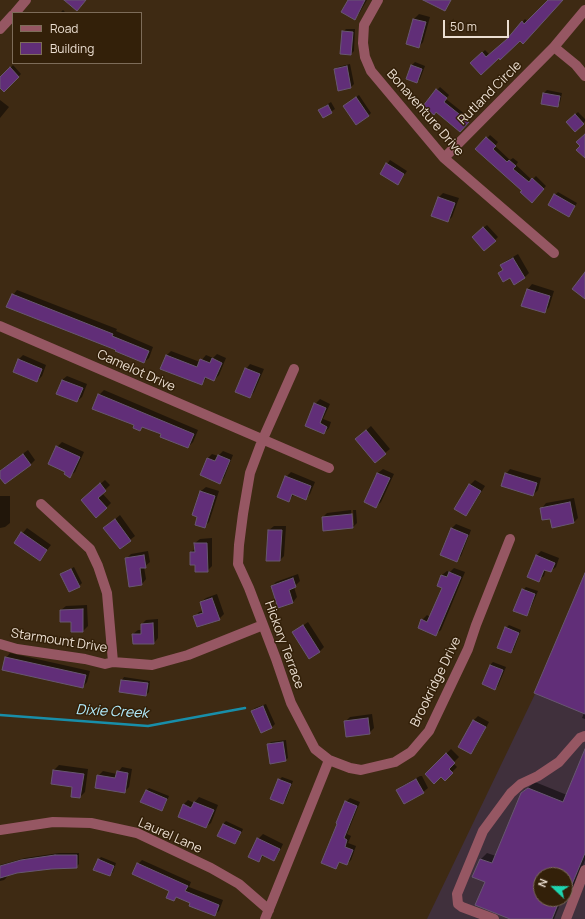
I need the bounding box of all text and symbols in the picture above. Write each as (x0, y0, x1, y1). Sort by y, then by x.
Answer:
legend (12, 12, 142, 64)
scale bar (445, 12, 511, 38)
text: 50 m (450, 18, 477, 35)
text: Road (50, 20, 78, 37)
text: Building (50, 40, 94, 57)
street label: Rutland Circle (455, 58, 525, 128)
street label: Bonaventure Drive (383, 66, 467, 160)
street label: Camelot Drive (94, 347, 178, 395)
street label: Hickory Terrace (261, 599, 307, 691)
street label: Starmount Drive (10, 626, 108, 656)
street label: Brookridge Drive (407, 635, 465, 729)
water label: Dixie Creek (75, 702, 149, 722)
street label: Laurel Lane (136, 815, 204, 857)
north arrow (533, 867, 573, 907)
text: N (534, 876, 551, 889)

